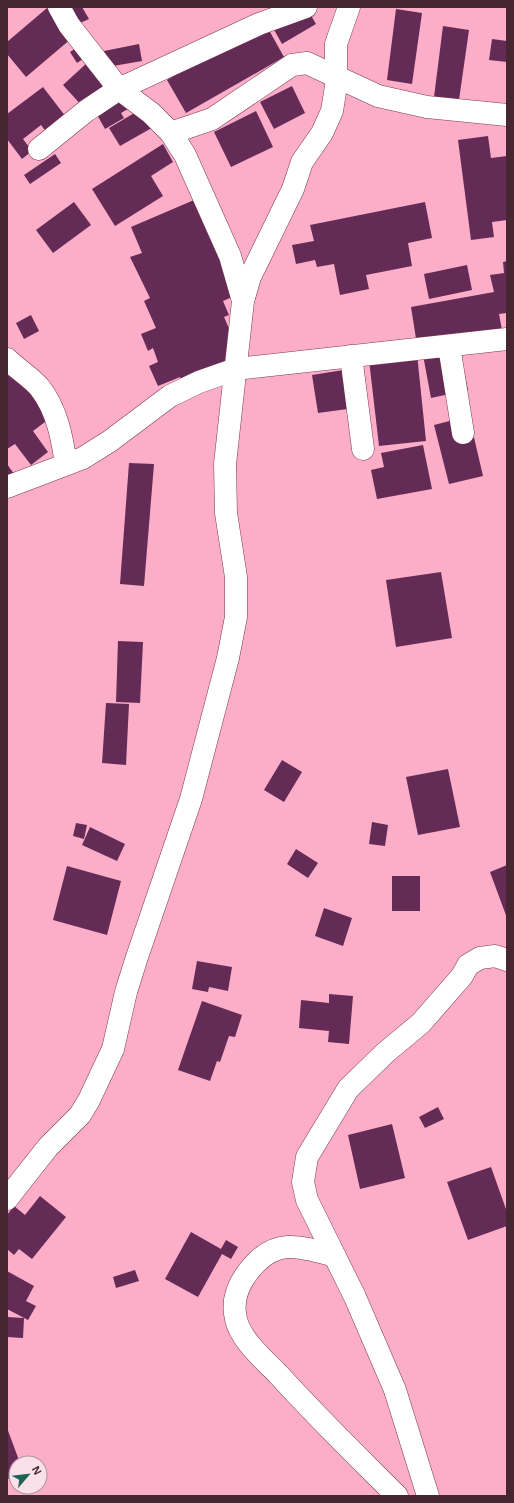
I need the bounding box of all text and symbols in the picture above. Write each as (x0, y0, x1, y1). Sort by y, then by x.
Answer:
north arrow (8, 1455, 48, 1495)
text: N (30, 1464, 44, 1477)

